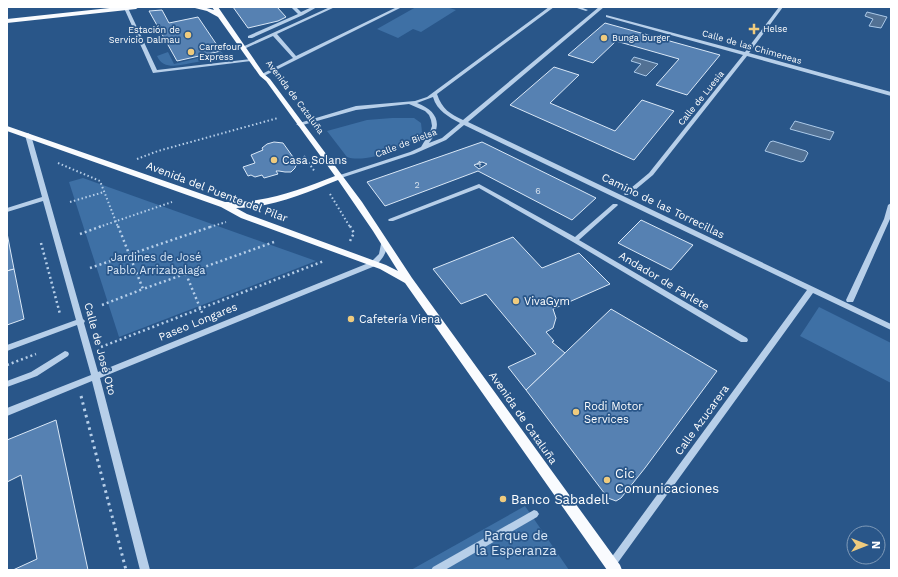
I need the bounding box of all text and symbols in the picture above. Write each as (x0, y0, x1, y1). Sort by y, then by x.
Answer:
marker: Helse (748, 23, 760, 35)
place label: Helse (763, 24, 787, 34)
place label: Estación de Servicio Dalmau (109, 25, 180, 45)
street label: Calle de las Chimeneas (701, 28, 803, 66)
marker: Estación de Servicio Dalmau (183, 30, 193, 40)
marker: Bunga burger (599, 33, 609, 43)
place label: Bunga burger (612, 33, 670, 43)
place label: Carrefour Express (199, 42, 241, 62)
marker: Carrefour Express (186, 47, 196, 57)
street label: Avenida de Cataluña (264, 58, 326, 136)
street label: Calle de Luesia (676, 69, 726, 127)
street label: Calle de Bielsa (374, 127, 438, 159)
place label: Casa Solans (282, 154, 347, 167)
marker: Casa Solans (269, 155, 279, 165)
street label: Avenida del Puente del Pilar (145, 159, 290, 225)
house number: 4 (476, 159, 482, 169)
street label: Camino de las Torrecillas (599, 171, 727, 242)
house number: 2 (414, 180, 420, 190)
house number: 6 (535, 186, 541, 196)
street label: Andador de Farlete (616, 249, 712, 313)
park label: Jardines de José Pablo Arrizabalaga (106, 251, 206, 277)
place label: VivaGym (524, 295, 570, 308)
marker: VivaGym (511, 296, 521, 306)
street label: Paseo Longares (157, 300, 239, 344)
street label: Calle de José Oto (81, 301, 119, 397)
place label: Cafetería Viena (359, 313, 440, 326)
marker: Cafetería Viena (346, 314, 356, 324)
street label: Avenida de Cataluña (486, 369, 560, 467)
street label: Calle Azucarera (672, 382, 732, 458)
place label: Rodi Motor Services (584, 400, 643, 426)
marker: Rodi Motor Services (571, 407, 581, 417)
place label: Cic Comunicaciones (615, 466, 719, 496)
marker: Cic Comunicaciones (602, 475, 612, 485)
place label: Banco Sabadell (511, 492, 609, 507)
marker: Banco Sabadell (498, 494, 508, 504)
north arrow (846, 525, 886, 565)
park label: Parque de la Esperanza (475, 528, 557, 558)
text: N (869, 541, 882, 549)

